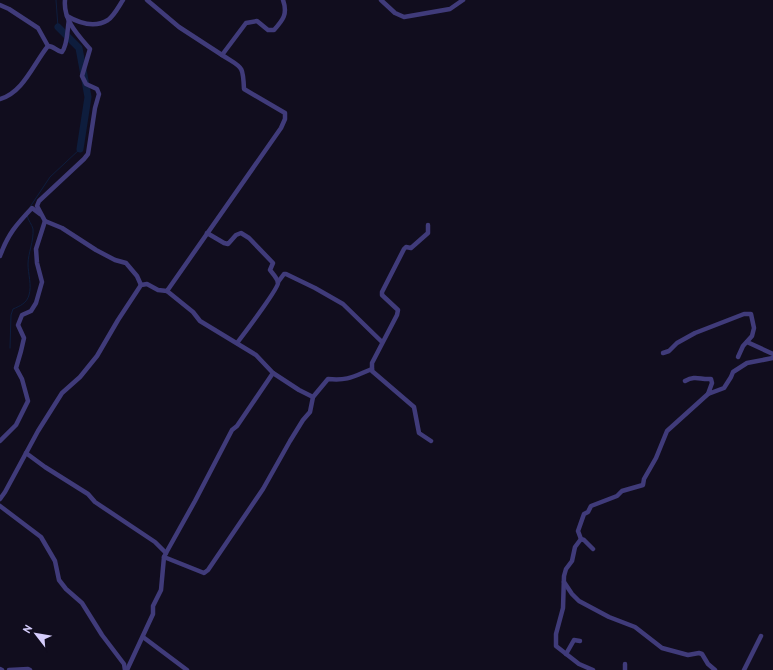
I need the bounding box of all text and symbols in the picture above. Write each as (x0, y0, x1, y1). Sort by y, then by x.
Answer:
north arrow (16, 614, 56, 654)
text: N (20, 622, 35, 636)

